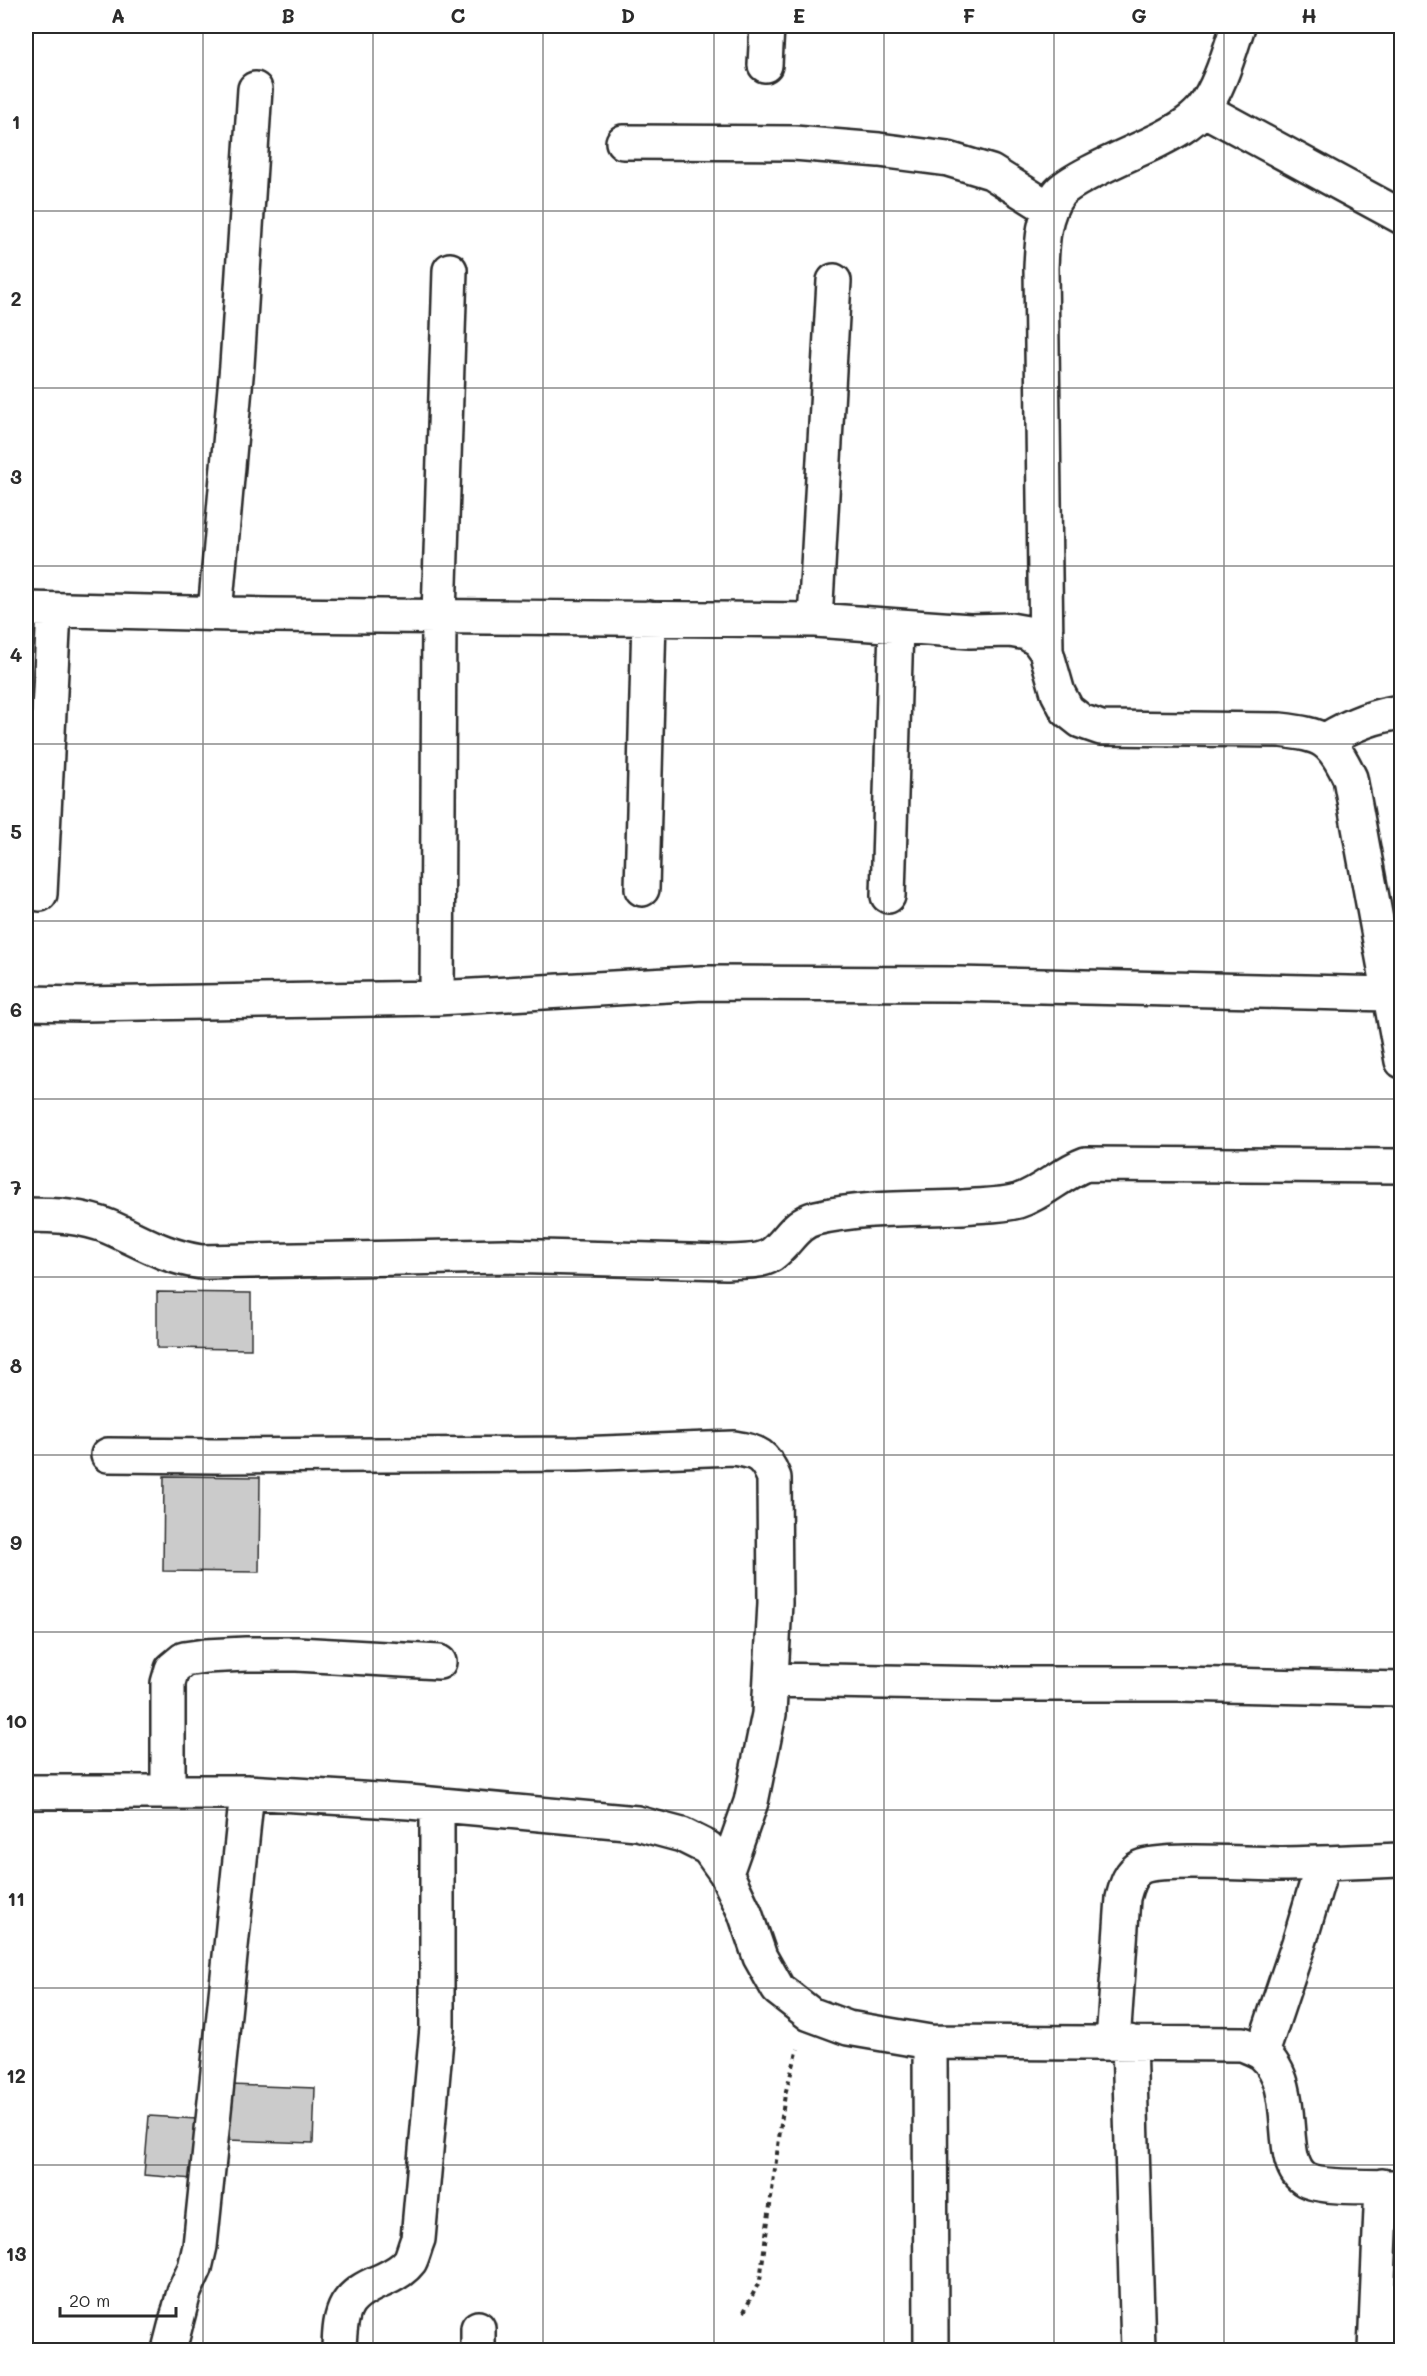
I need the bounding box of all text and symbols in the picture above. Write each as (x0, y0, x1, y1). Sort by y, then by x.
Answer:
text: A (111, 2, 125, 28)
text: B (281, 2, 295, 28)
text: C (451, 2, 466, 28)
text: D (621, 2, 635, 28)
text: E (793, 2, 805, 28)
text: F (963, 2, 976, 28)
text: G (1131, 2, 1147, 28)
text: H (1301, 2, 1317, 28)
text: 1 (12, 108, 20, 134)
text: 2 (10, 285, 22, 311)
text: 3 (10, 463, 22, 489)
text: 4 (10, 641, 23, 667)
text: 5 (10, 818, 22, 844)
text: 6 (10, 996, 22, 1022)
text: 7 (10, 1174, 22, 1200)
text: 8 (10, 1352, 22, 1378)
text: 9 (10, 1529, 22, 1555)
text: 10 (5, 1707, 27, 1733)
text: 11 (7, 1885, 25, 1911)
text: 12 (6, 2062, 26, 2088)
text: 13 (6, 2240, 26, 2266)
scale bar (60, 2280, 176, 2318)
text: 20 m (69, 2288, 110, 2312)

